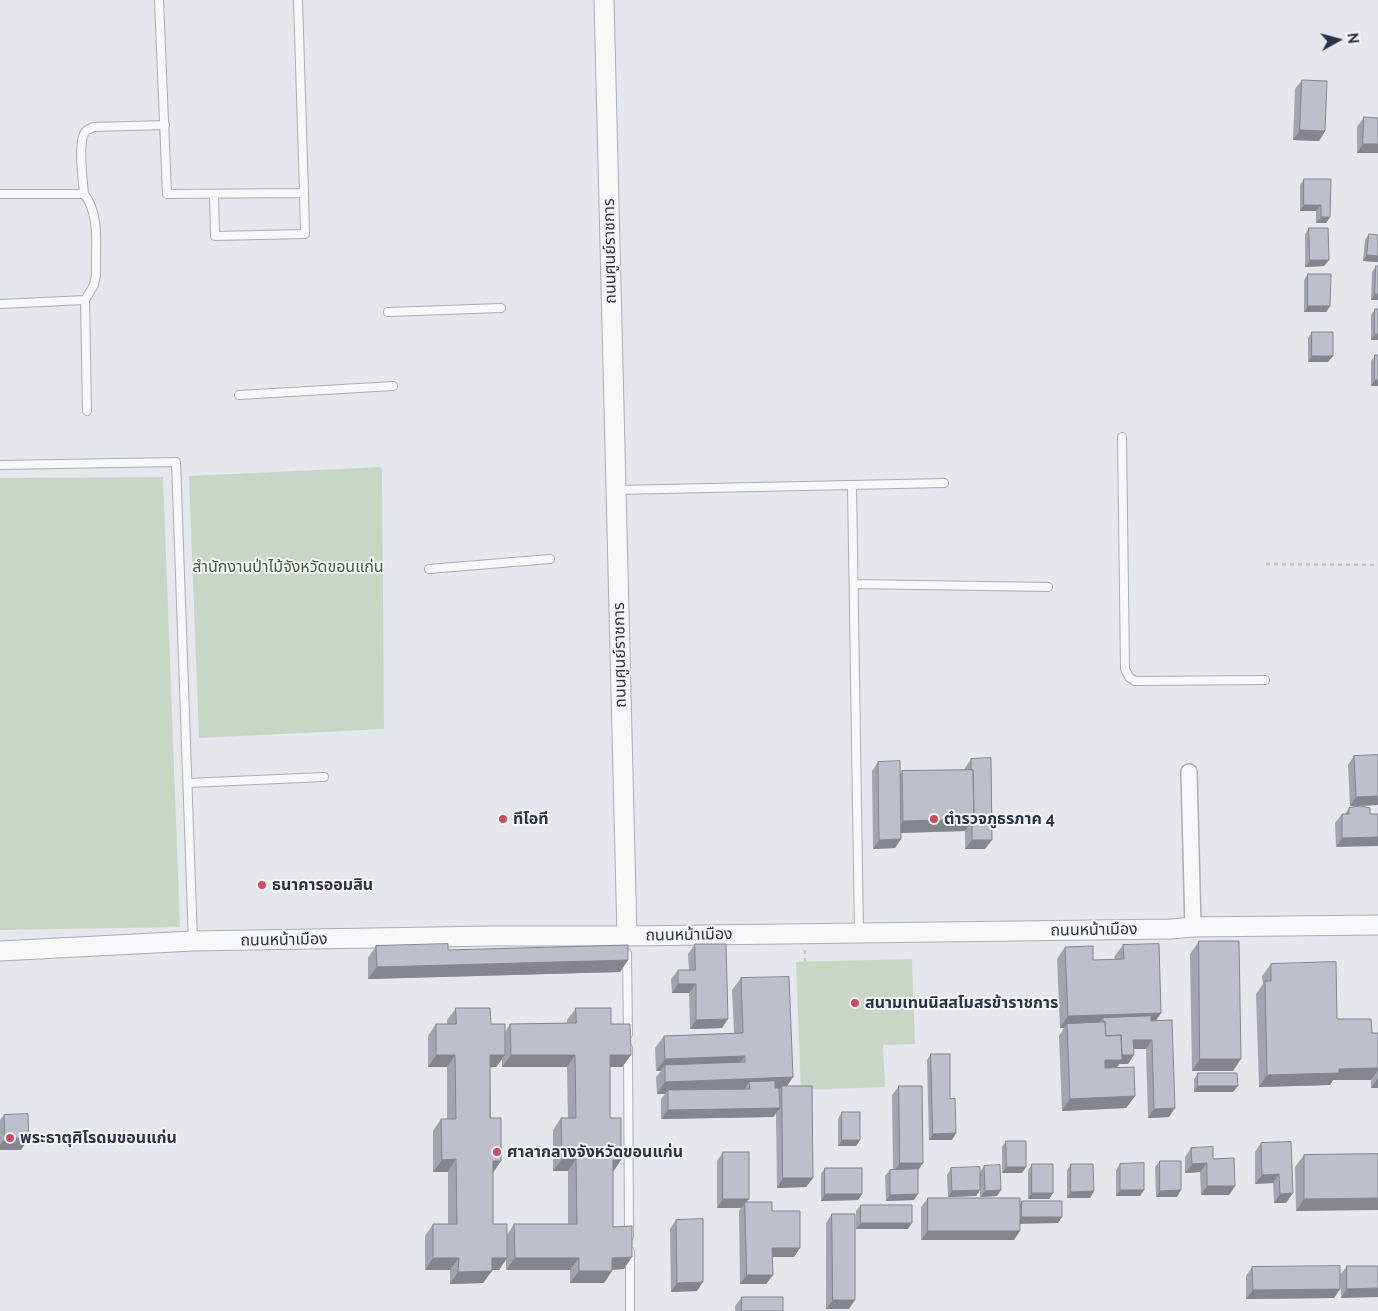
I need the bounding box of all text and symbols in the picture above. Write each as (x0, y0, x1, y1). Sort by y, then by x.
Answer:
north arrow (1313, 15, 1363, 65)
text: N (1344, 32, 1361, 44)
street label: ถนนศูนย์ราชการ (599, 198, 621, 304)
park label: สำนักงานป่าไม้จังหวัดขอนแก่น (192, 557, 384, 577)
street label: ถนนศูนย์ราชการ (609, 602, 631, 708)
place label: ทีโอที (513, 809, 549, 829)
place label: ตำรวจภูธรภาค 4 (944, 809, 1055, 829)
marker: ทีโอที (497, 813, 509, 825)
marker: ตำรวจภูธรภาค 4 (928, 813, 940, 825)
place label: ธนาคารออมสิน (272, 875, 373, 895)
marker: ธนาคารออมสิน (256, 879, 268, 891)
street label: ถนนหน้าเมือง (1050, 920, 1138, 940)
street label: ถนนหน้าเมือง (645, 925, 733, 945)
street label: ถนนหน้าเมือง (240, 930, 328, 950)
place label: สนามเทนนิสสโมสรข้าราชการ (865, 993, 1058, 1013)
marker: สนามเทนนิสสโมสรข้าราชการ (849, 997, 861, 1009)
place label: พระธาตุศิโรดมขอนแก่น (20, 1128, 177, 1148)
marker: พระธาตุศิโรดมขอนแก่น (4, 1132, 16, 1144)
place label: ศาลากลางจังหวัดขอนแก่น (507, 1142, 683, 1162)
marker: ศาลากลางจังหวัดขอนแก่น (491, 1146, 503, 1158)

